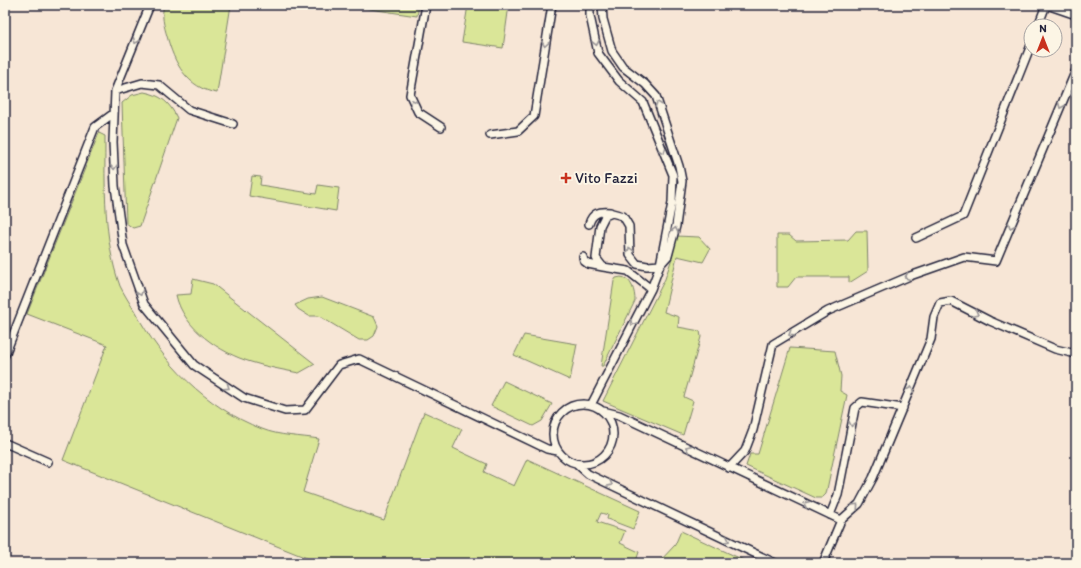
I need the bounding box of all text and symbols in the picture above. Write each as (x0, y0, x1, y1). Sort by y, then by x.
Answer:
north arrow (1023, 18, 1063, 58)
text: N (1039, 22, 1047, 35)
one-way arrow (132, 38, 140, 45)
one-way arrow (542, 40, 550, 47)
one-way arrow (592, 40, 600, 47)
one-way arrow (410, 99, 418, 106)
one-way arrow (655, 101, 663, 108)
one-way arrow (1058, 102, 1066, 110)
one-way arrow (659, 148, 667, 155)
one-way arrow (110, 164, 119, 170)
place label: Vito Fazzi (575, 169, 638, 187)
marker: Vito Fazzi (560, 172, 572, 184)
one-way arrow (1008, 222, 1016, 230)
one-way arrow (670, 227, 678, 233)
one-way arrow (627, 247, 635, 254)
one-way arrow (904, 273, 911, 281)
one-way arrow (136, 290, 144, 297)
one-way arrow (972, 309, 979, 317)
one-way arrow (630, 319, 638, 327)
one-way arrow (788, 329, 795, 336)
one-way arrow (223, 382, 230, 389)
one-way arrow (906, 385, 914, 393)
one-way arrow (848, 421, 856, 427)
one-way arrow (685, 445, 693, 453)
one-way arrow (606, 479, 613, 487)
one-way arrow (803, 501, 810, 509)
one-way arrow (851, 503, 859, 511)
one-way arrow (723, 535, 731, 543)

